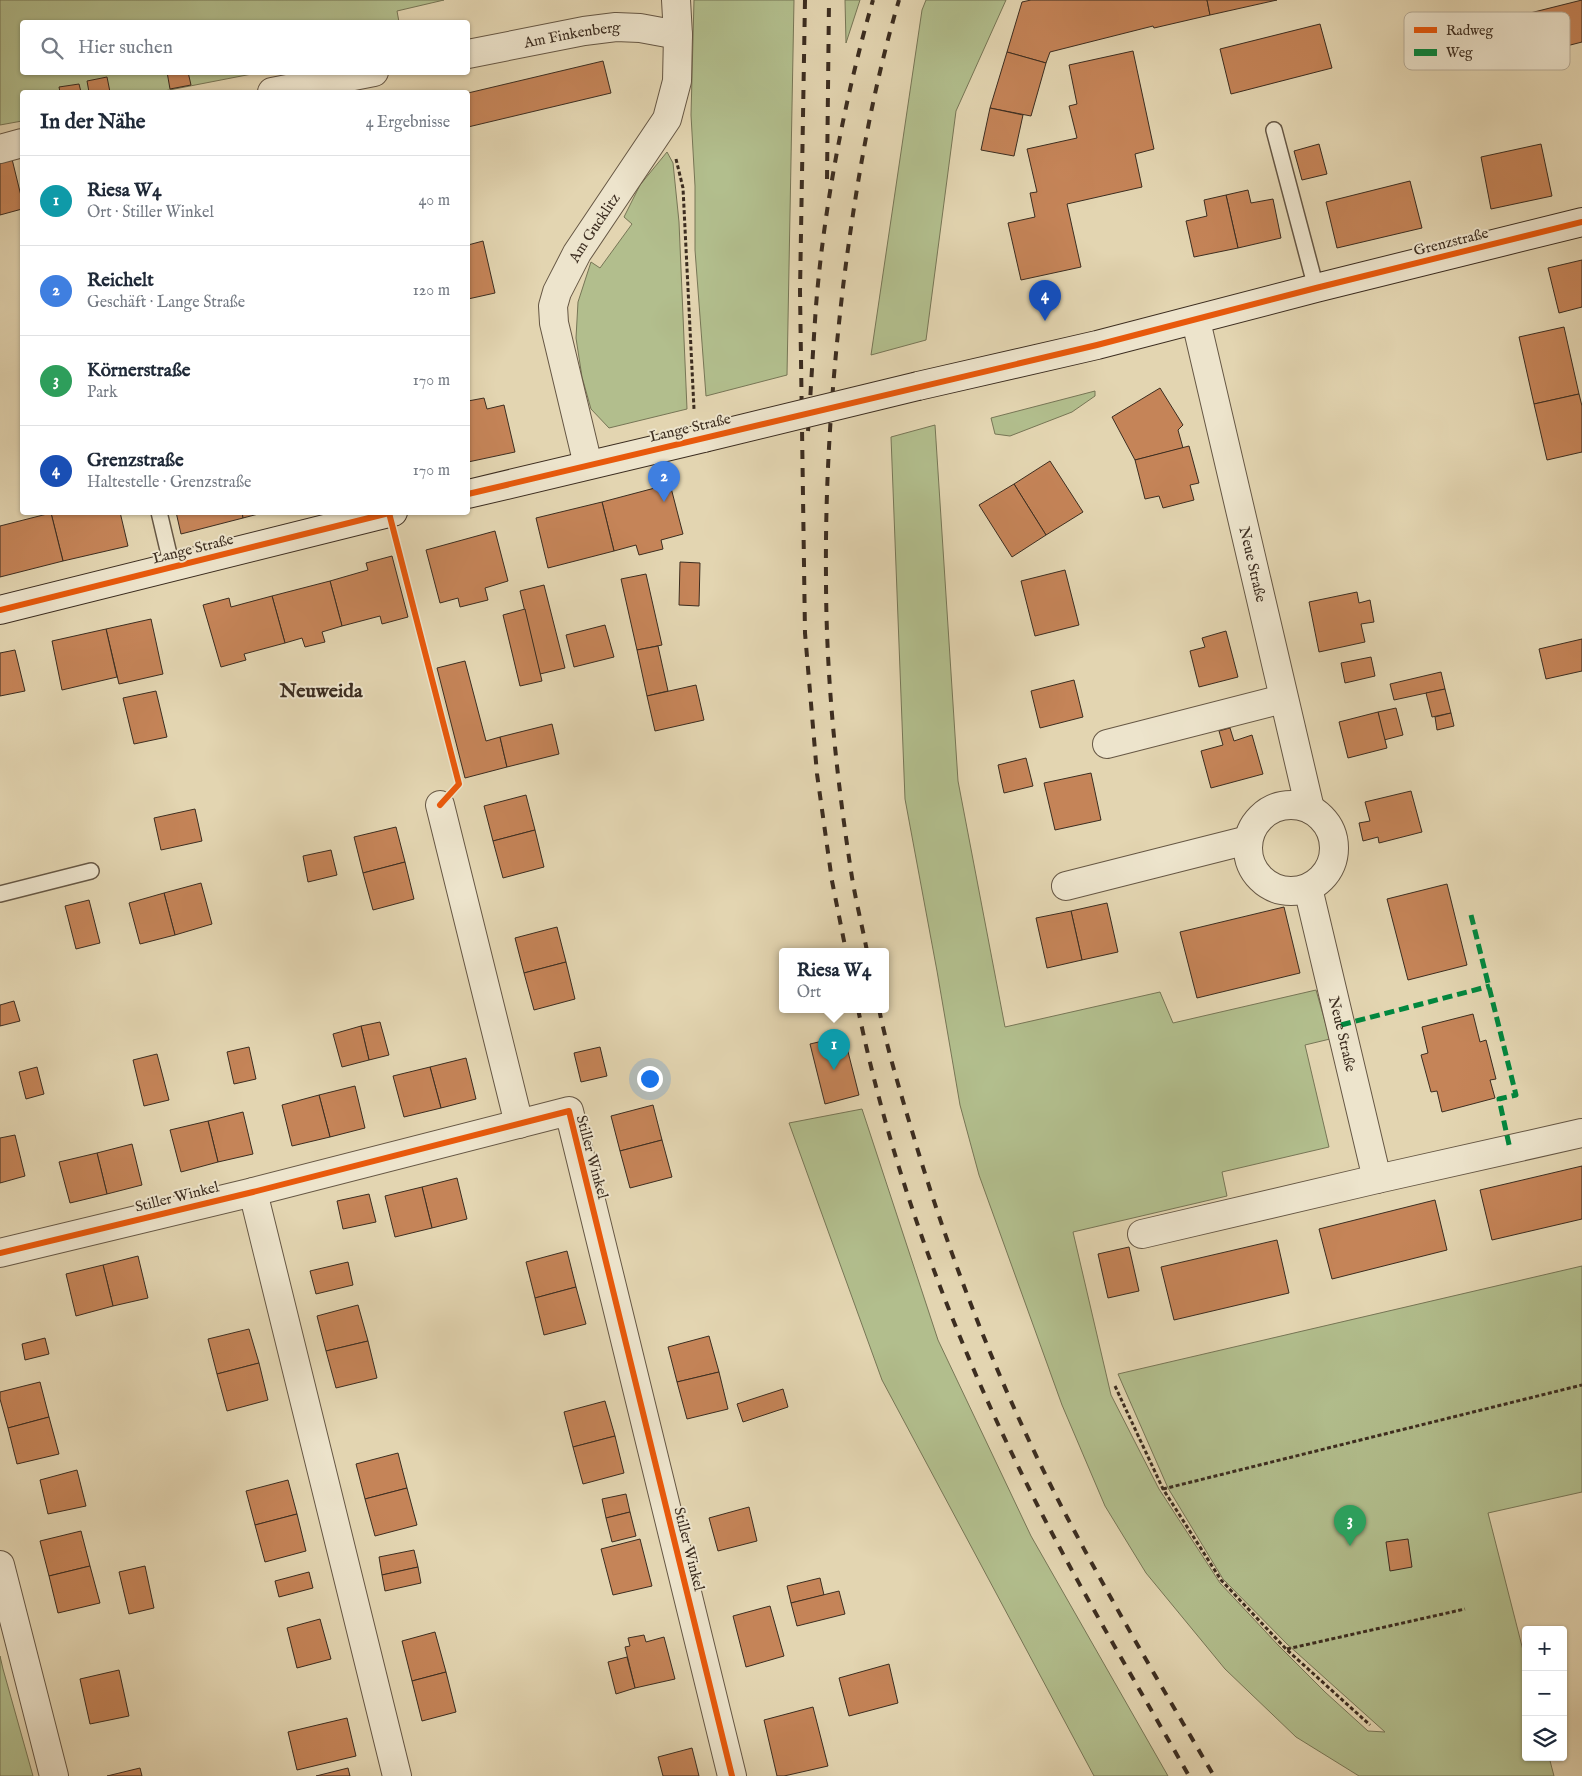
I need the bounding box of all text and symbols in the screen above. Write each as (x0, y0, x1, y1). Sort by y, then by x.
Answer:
legend (1404, 12, 1570, 70)
street label: Am Finkenberg (521, 17, 622, 52)
search box (20, 20, 470, 75)
text: Radweg (1446, 22, 1494, 40)
icon: search (38, 34, 66, 62)
text: Hier suchen (78, 36, 173, 60)
text: Weg (1446, 44, 1473, 62)
text: In der Nähe (40, 109, 146, 136)
text: 4 Ergebnisse (366, 113, 450, 133)
text: Riesa W4 (87, 179, 162, 203)
street label: Am Gucklitz (564, 189, 624, 266)
text: 1 (53, 191, 59, 211)
text: 40 m (418, 191, 450, 211)
text: Ort · Stiller Winkel (87, 203, 214, 223)
street label: Grenzstraße (1412, 224, 1490, 260)
text: Reichelt (87, 269, 154, 293)
pin: 4 (1029, 280, 1061, 321)
text: 2 (52, 281, 60, 301)
text: 120 m (413, 281, 450, 301)
text: Geschäft · Lange Straße (87, 293, 245, 313)
text: Körnerstraße (87, 359, 191, 383)
text: 3 (53, 371, 59, 391)
text: 170 m (413, 371, 450, 391)
text: Park (87, 383, 117, 403)
street label: Lange Straße (647, 409, 733, 447)
text: Grenzstraße (87, 449, 184, 473)
text: 4 (52, 461, 60, 481)
text: 170 m (413, 461, 450, 481)
pin: 2 (648, 461, 680, 502)
text: Haltestelle · Grenzstraße (87, 473, 251, 493)
street label: Neue Straße (1235, 525, 1271, 604)
street label: Lange Straße (150, 530, 236, 568)
district label: Neuweida (278, 679, 363, 704)
popup (779, 948, 889, 1013)
text: Riesa W4 (797, 959, 871, 983)
text: Ort (797, 983, 821, 1003)
street label: Neue Straße (1324, 994, 1361, 1074)
pin: 1 (818, 1029, 850, 1070)
your location (637, 1066, 663, 1092)
street label: Stiller Winkel (572, 1113, 613, 1202)
street label: Stiller Winkel (133, 1177, 222, 1217)
street label: Stiller Winkel (669, 1505, 709, 1594)
pin: 3 (1334, 1505, 1366, 1546)
map controls (1522, 1626, 1567, 1761)
button: + (1522, 1626, 1567, 1671)
button: − (1522, 1671, 1567, 1716)
button: layers (1522, 1716, 1567, 1761)

